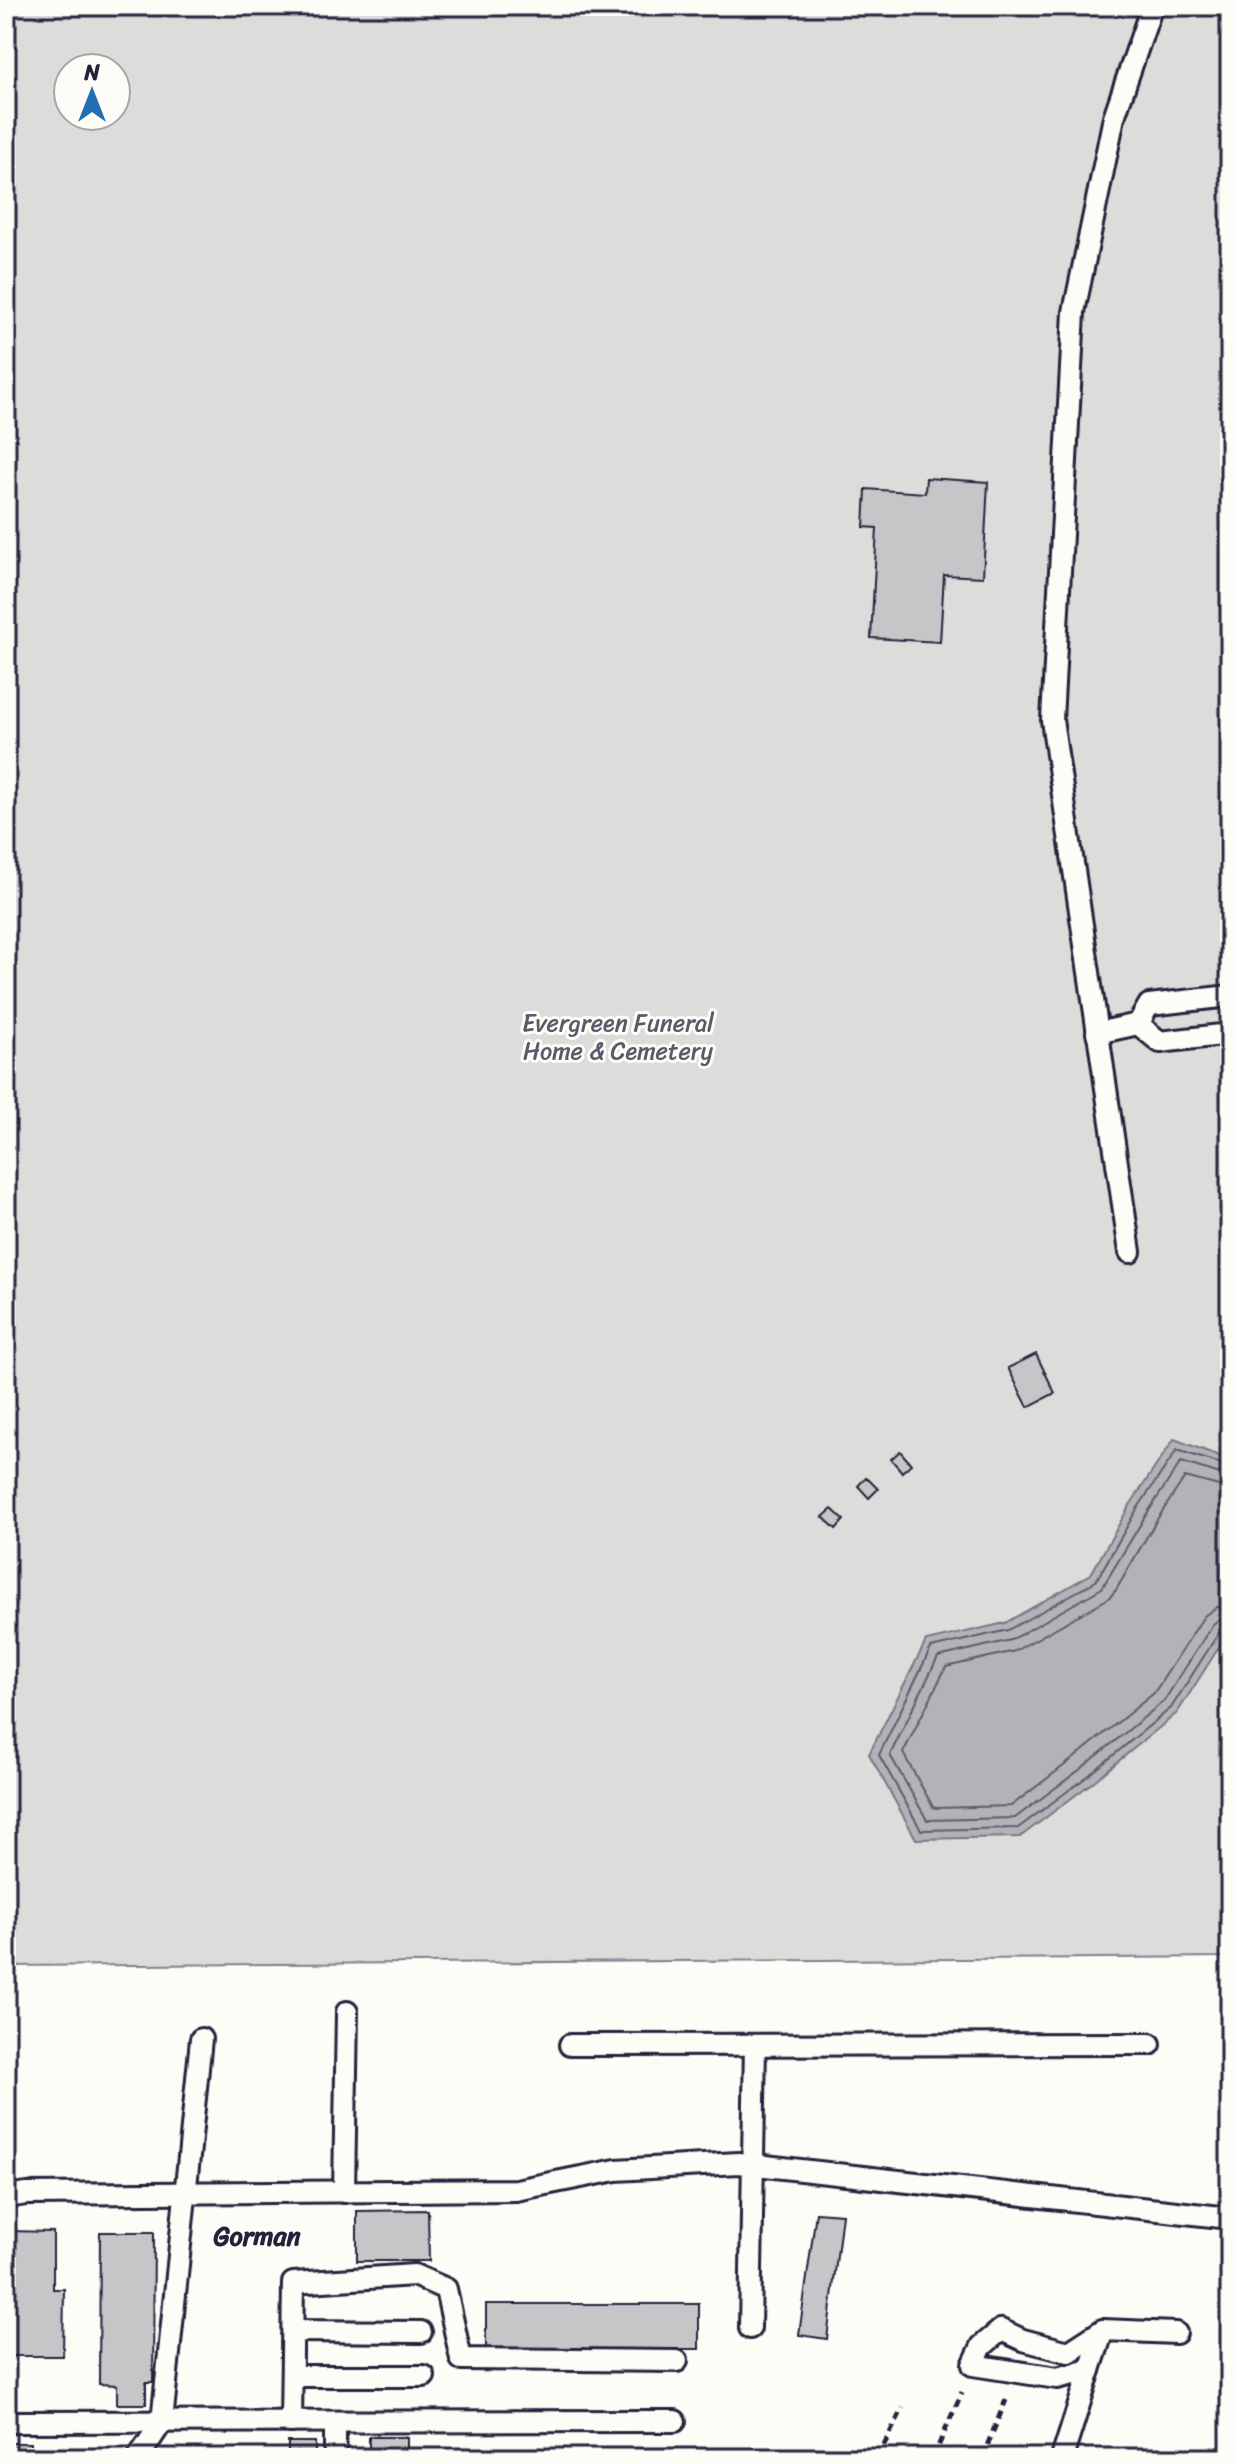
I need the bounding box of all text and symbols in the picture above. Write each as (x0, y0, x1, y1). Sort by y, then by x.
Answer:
north arrow (52, 52, 132, 132)
text: N (83, 53, 100, 92)
park label: Evergreen Funeral Home & Cemetery (522, 1002, 715, 1072)
district label: Gorman (213, 2213, 301, 2259)

